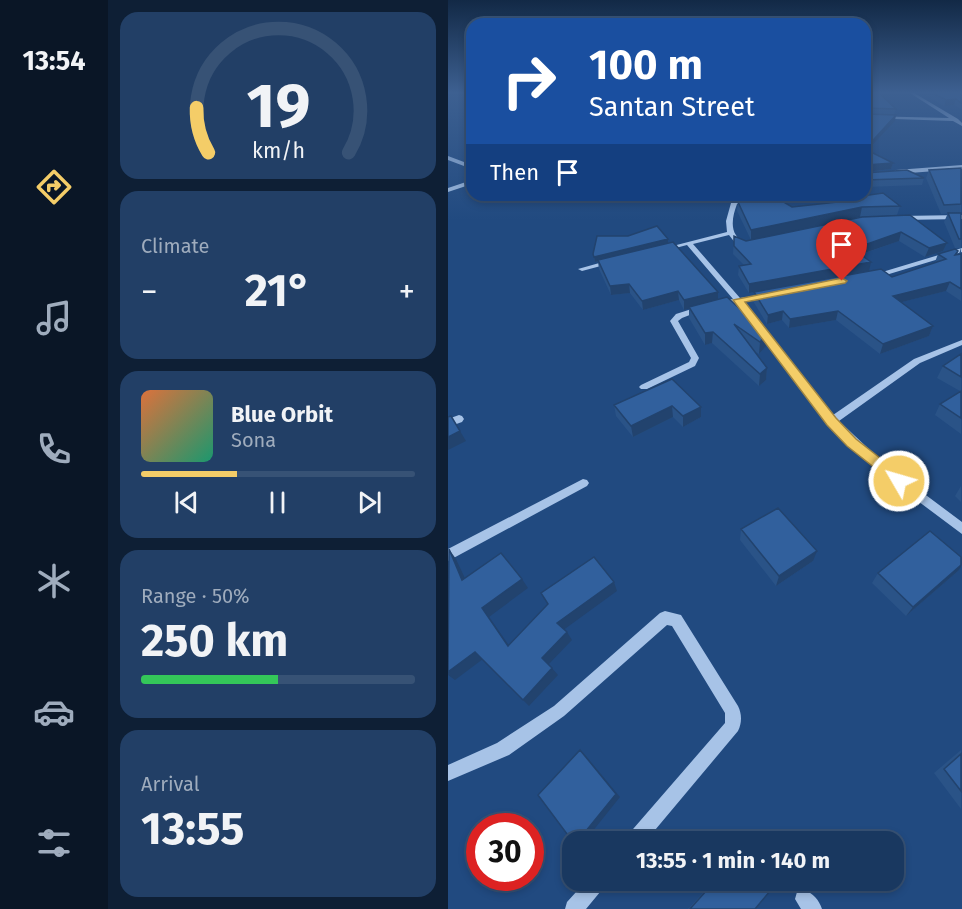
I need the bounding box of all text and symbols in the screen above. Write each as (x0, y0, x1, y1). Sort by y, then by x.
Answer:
text: 100 m (589, 40, 703, 90)
icon: right (490, 42, 568, 120)
text: 13:54 (23, 45, 86, 77)
text: 19 (246, 69, 310, 144)
text: Santan Street (589, 91, 755, 123)
text: km/h (251, 138, 305, 164)
icon: arrive (551, 156, 584, 189)
text: Then (490, 159, 539, 186)
icon: directions (33, 166, 75, 208)
pin (816, 219, 867, 281)
icon: arrive (825, 228, 858, 261)
text: Climate (141, 234, 209, 258)
text: 21° (245, 264, 311, 318)
text: − (141, 272, 158, 312)
text: + (399, 272, 415, 312)
icon: music (33, 297, 75, 339)
text: Blue Orbit (231, 401, 333, 428)
icon: phone (33, 428, 75, 470)
text: Sona (231, 428, 276, 452)
position arrow (867, 449, 931, 513)
icon: previous (170, 486, 203, 519)
icon: pause (261, 486, 294, 519)
icon: next (353, 486, 386, 519)
icon: climate (33, 560, 75, 602)
text: Range · 50% (141, 584, 250, 608)
text: 250 km (141, 614, 288, 668)
icon: car (33, 691, 75, 733)
text: Arrival (141, 772, 200, 796)
text: 13:55 (141, 802, 244, 856)
speed limit sign: 30 (466, 813, 544, 891)
icon: filters (33, 822, 75, 864)
text: 13:55 · 1 min · 140 m (636, 847, 830, 874)

